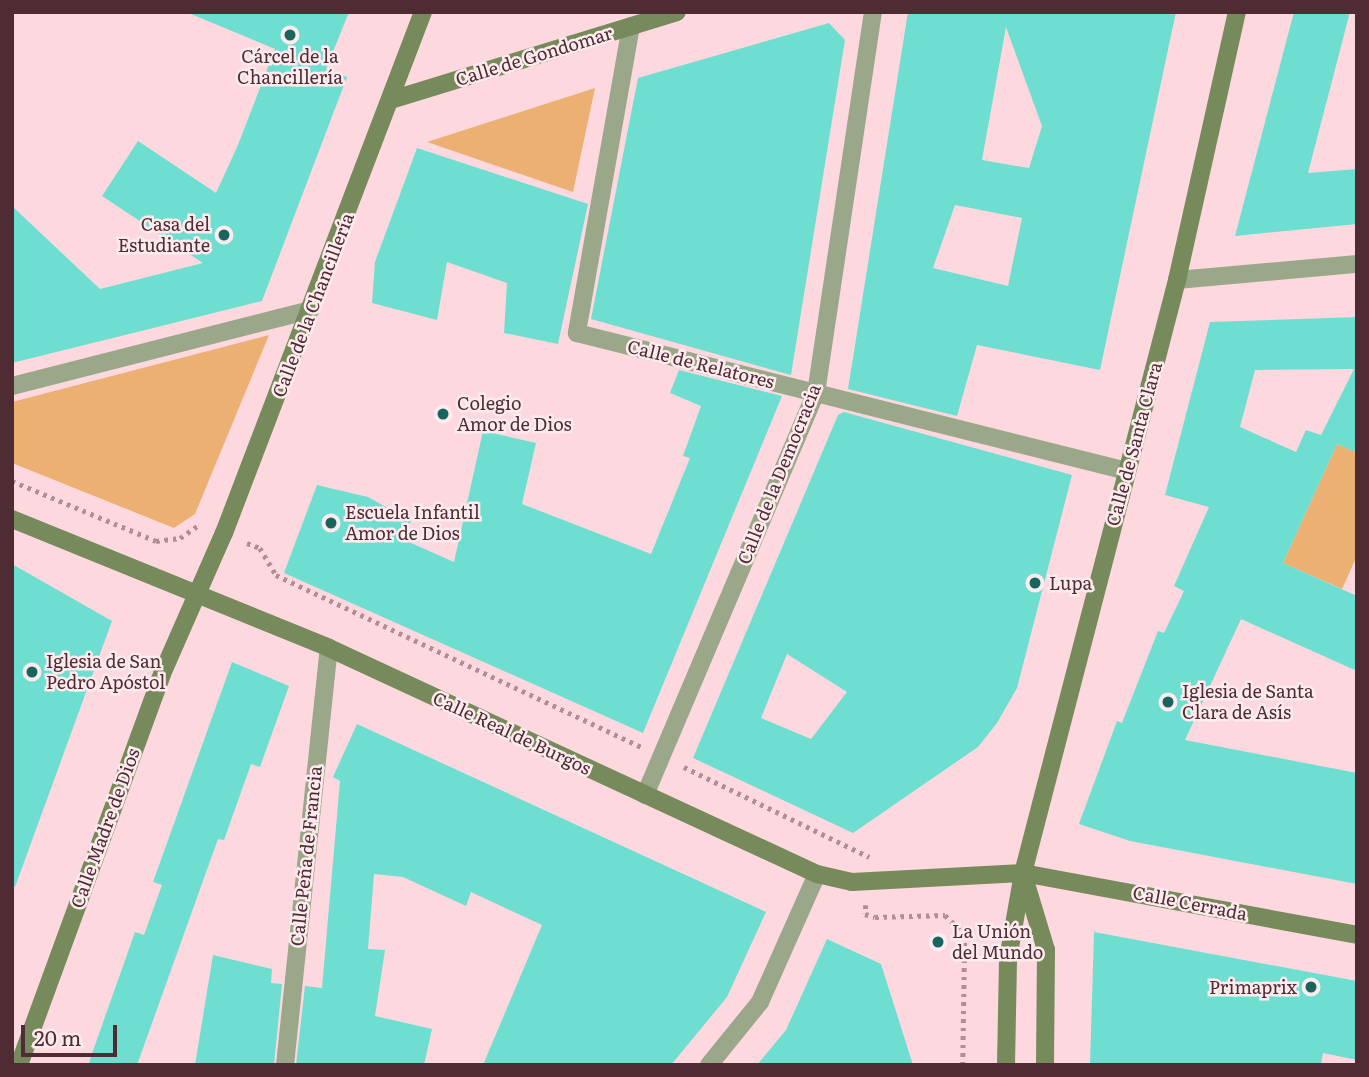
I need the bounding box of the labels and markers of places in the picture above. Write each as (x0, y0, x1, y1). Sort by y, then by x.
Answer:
marker: Cárcel de la Chancillería (282, 27, 298, 43)
place label: Cárcel de la Chancillería (237, 46, 343, 88)
place label: Casa del Estudiante (118, 214, 210, 256)
marker: Casa del Estudiante (216, 227, 232, 243)
place label: Colegio Amor de Dios (457, 393, 572, 436)
marker: Colegio Amor de Dios (435, 406, 451, 422)
place label: Escuela Infantil Amor de Dios (345, 502, 480, 544)
marker: Escuela Infantil Amor de Dios (323, 515, 339, 531)
place label: Lupa (1049, 572, 1092, 594)
marker: Lupa (1027, 575, 1043, 591)
place label: Iglesia de San Pedro Apóstol (46, 651, 165, 694)
marker: Iglesia de San Pedro Apóstol (24, 664, 40, 680)
place label: Iglesia de Santa Clara de Asís (1182, 681, 1314, 724)
marker: Iglesia de Santa Clara de Asís (1160, 694, 1176, 710)
place label: La Unión del Mundo (952, 921, 1043, 964)
marker: La Unión del Mundo (930, 934, 946, 950)
place label: Primaprix (1209, 976, 1297, 998)
marker: Primaprix (1303, 979, 1319, 995)

